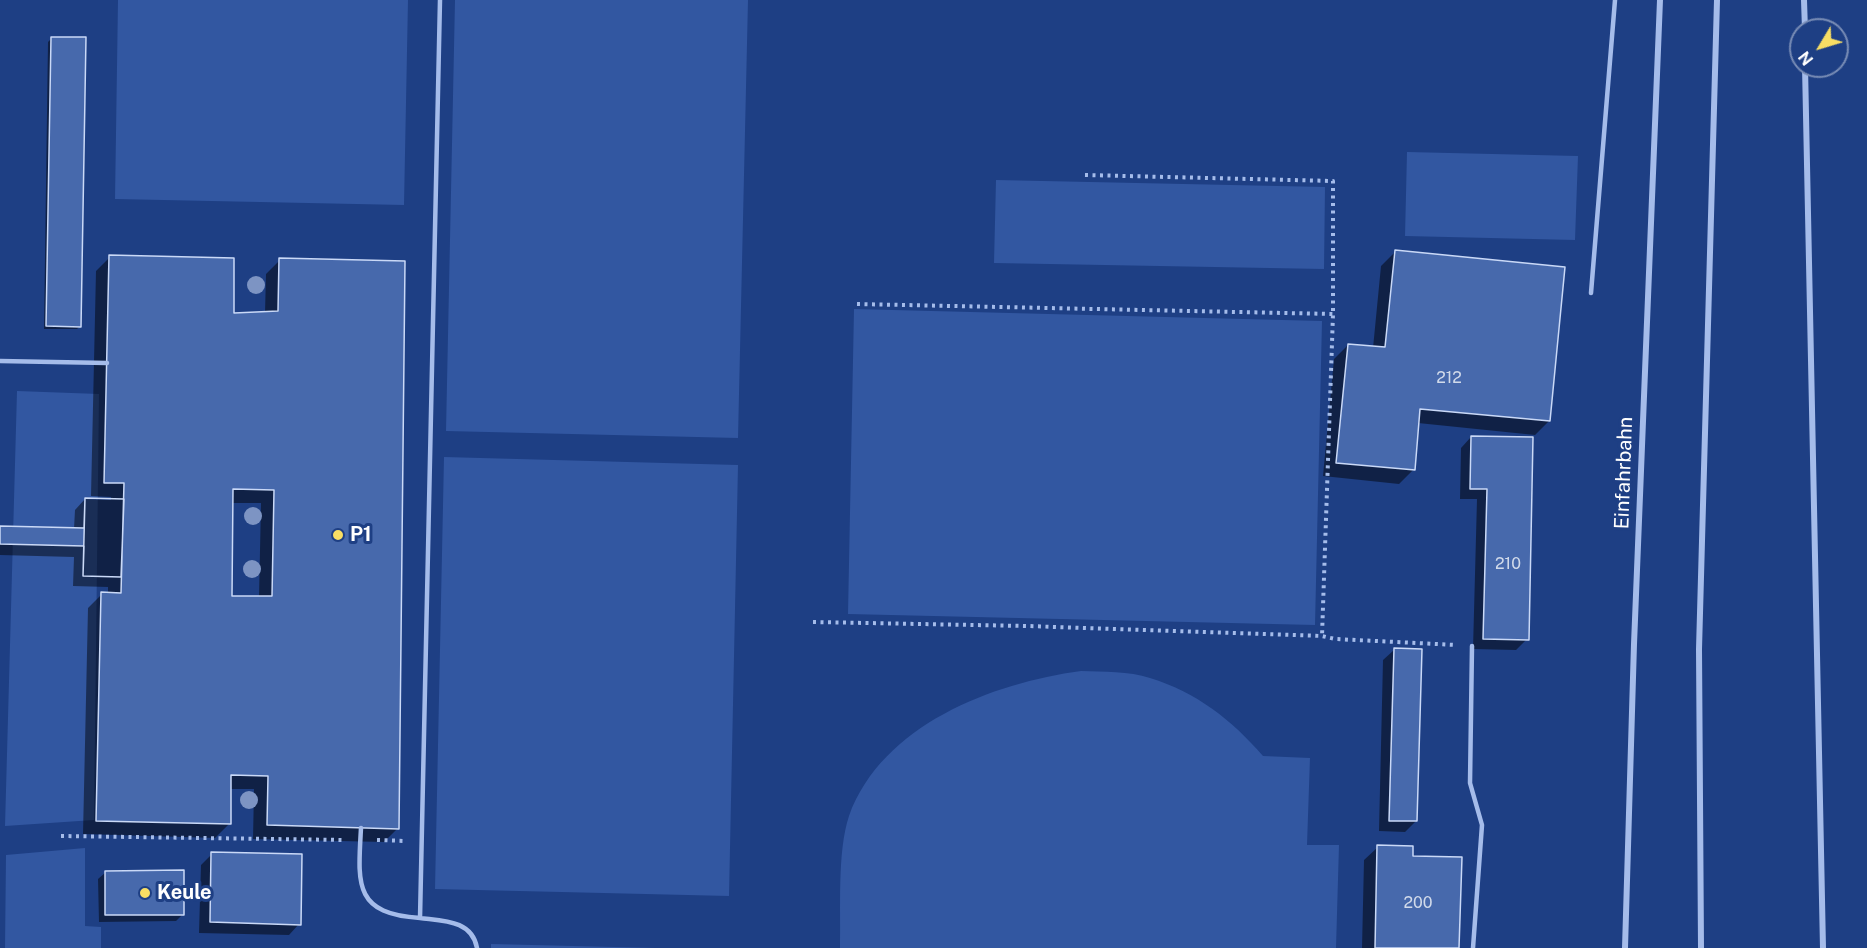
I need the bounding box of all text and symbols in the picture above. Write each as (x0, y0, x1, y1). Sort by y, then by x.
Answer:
north arrow (1789, 18, 1849, 78)
text: N (1795, 47, 1817, 69)
house number: 212 (1436, 368, 1462, 388)
street label: Einfahrbahn (1610, 416, 1638, 530)
place label: P1 (350, 523, 372, 547)
marker: P1 (331, 528, 345, 542)
house number: 210 (1495, 554, 1521, 574)
place label: Keule (157, 881, 212, 905)
marker: Keule (138, 886, 152, 900)
house number: 200 (1403, 893, 1433, 913)

